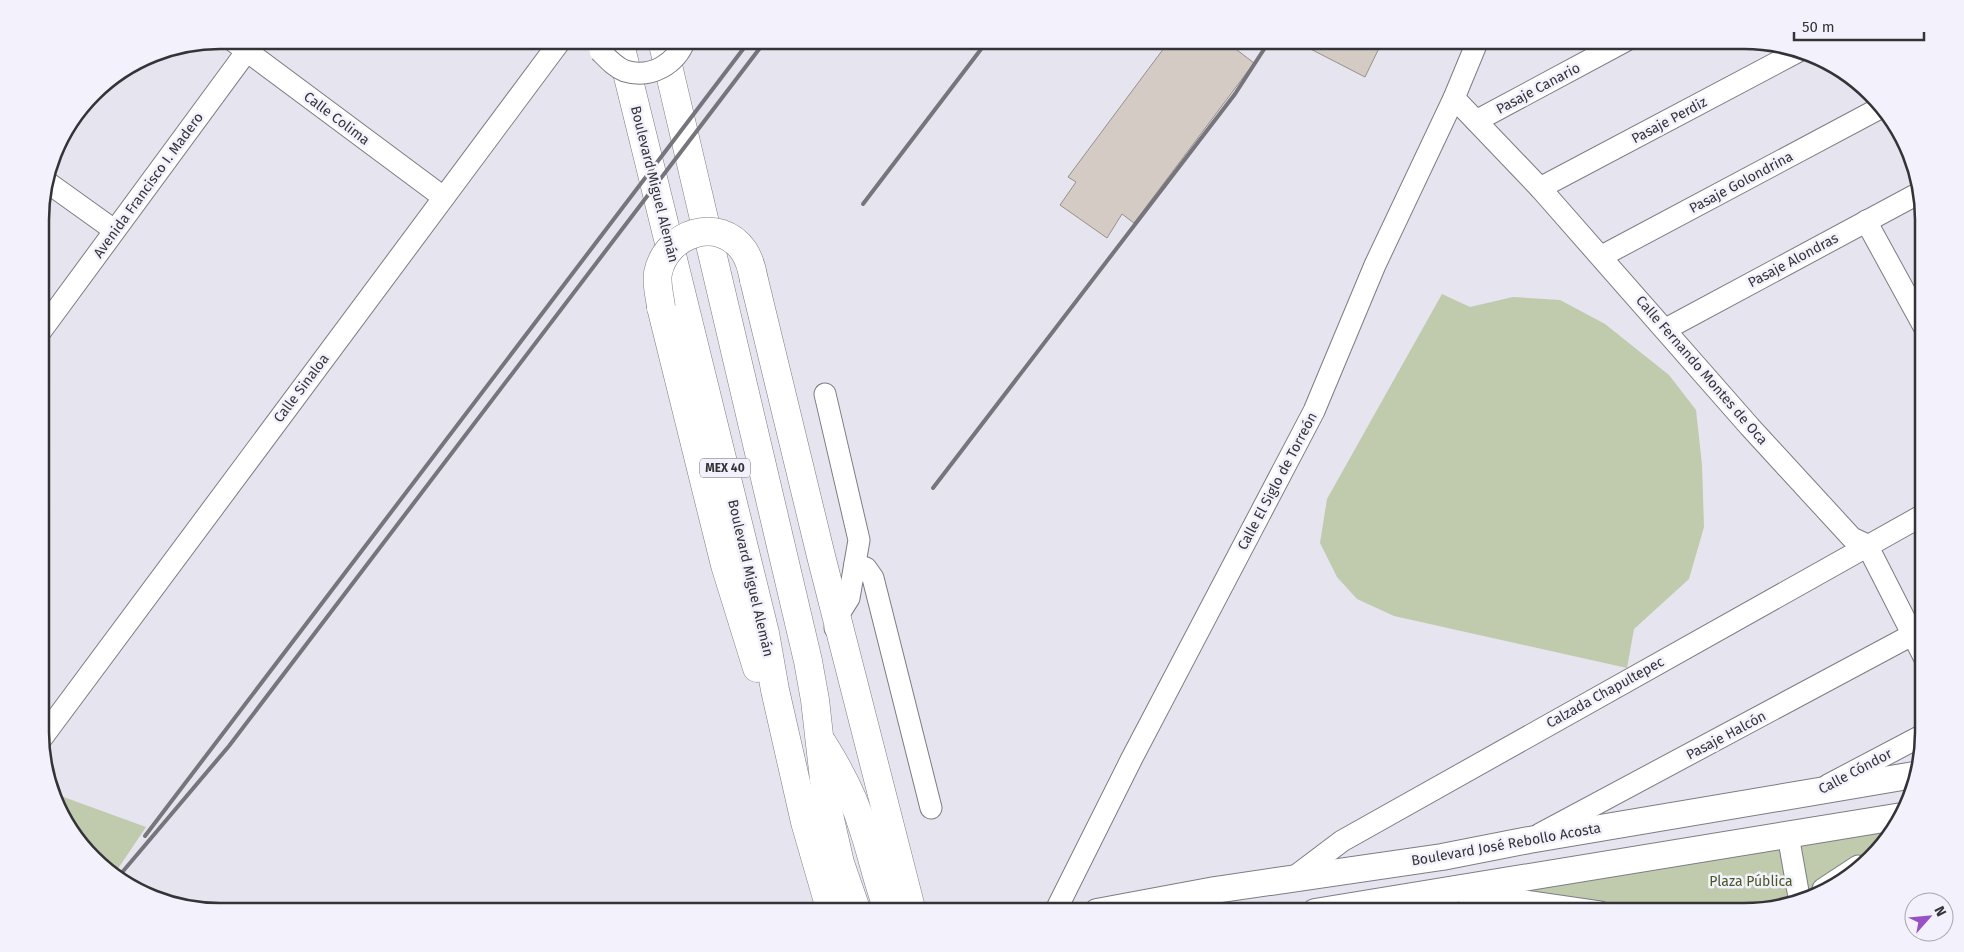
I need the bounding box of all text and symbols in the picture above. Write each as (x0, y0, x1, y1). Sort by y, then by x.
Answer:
scale bar (1794, 10, 1924, 42)
text: 50 m (1802, 18, 1835, 36)
street label: Pasaje Canario (1493, 59, 1583, 118)
street label: Calle Colima (300, 88, 373, 149)
street label: Pasaje Perdiz (1629, 94, 1710, 147)
street label: Boulevard Miguel Alemán (627, 104, 682, 264)
street label: Avenida Francisco I. Madero (90, 109, 207, 261)
street label: Pasaje Golondrina (1686, 148, 1796, 217)
street label: Pasaje Alondras (1745, 229, 1842, 291)
street label: Calle Fernando Montes de Oca (1632, 292, 1771, 448)
street label: Calle Sinaloa (270, 351, 333, 426)
street label: Calle El Siglo de Torreón (1234, 410, 1321, 553)
road number: MEX 40 (700, 458, 750, 478)
street label: Boulevard Miguel Alemán (724, 498, 777, 658)
street label: Calzada Chapultepec (1543, 653, 1667, 732)
street label: Pasaje Halcón (1683, 707, 1769, 764)
street label: Calle Cóndor (1816, 745, 1895, 798)
street label: Boulevard José Rebollo Acosta (1410, 819, 1602, 870)
park label: Plaza Pública (1709, 873, 1793, 890)
north arrow (1904, 892, 1954, 942)
text: N (1930, 903, 1950, 919)

